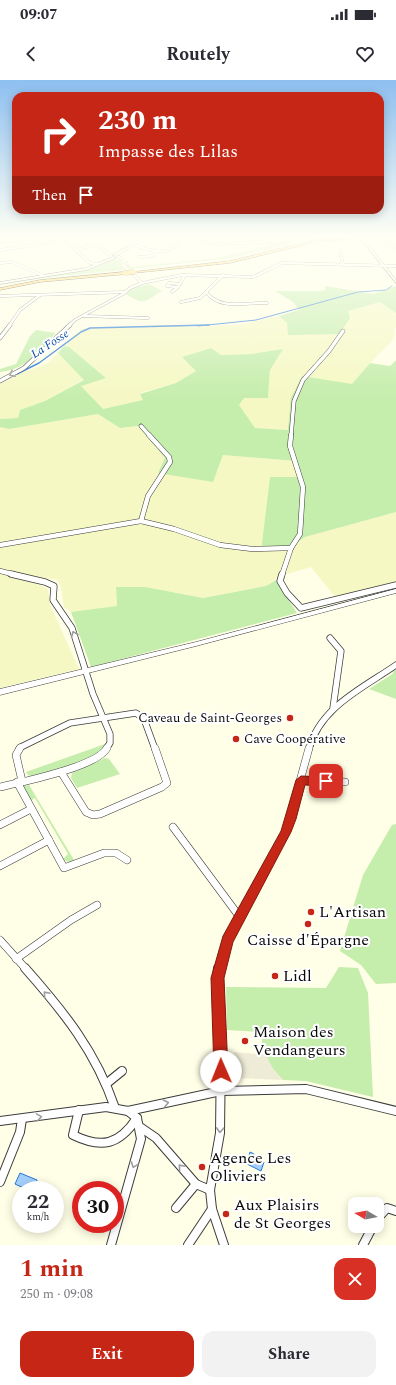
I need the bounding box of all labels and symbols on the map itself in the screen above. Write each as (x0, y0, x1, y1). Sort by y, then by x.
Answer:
water label: La Fosse (27, 325, 73, 363)
one-way arrow (9, 370, 16, 377)
one-way arrow (70, 630, 78, 637)
place label: Caveau de Saint-Georges (138, 708, 282, 728)
marker: Caveau de Saint-Georges (285, 713, 295, 723)
place label: Cave Coopérative (244, 729, 346, 749)
marker: Cave Coopérative (231, 734, 241, 744)
pin (309, 764, 343, 798)
place label: L'Artisan (319, 900, 386, 924)
marker: L'Artisan (306, 907, 316, 917)
marker: Caisse d'Épargne (303, 919, 313, 929)
place label: Caisse d'Épargne (247, 928, 369, 952)
place label: Lidl (283, 964, 312, 988)
marker: Lidl (270, 971, 280, 981)
one-way arrow (44, 992, 51, 999)
place label: Maison des Vendangeurs (253, 1020, 346, 1062)
marker: Maison des Vendangeurs (240, 1036, 250, 1046)
position arrow (200, 1050, 242, 1092)
one-way arrow (163, 1099, 169, 1107)
one-way arrow (36, 1113, 42, 1121)
one-way arrow (216, 1126, 225, 1133)
place label: Agence Les Oliviers (210, 1146, 292, 1188)
one-way arrow (130, 1162, 138, 1169)
marker: Agence Les Oliviers (197, 1162, 207, 1172)
one-way arrow (178, 1164, 185, 1171)
speed limit sign: 30 (72, 1181, 124, 1233)
place label: Aux Plaisirs de St Georges (234, 1193, 331, 1235)
north arrow (348, 1197, 384, 1233)
marker: Aux Plaisirs de St Georges (221, 1209, 231, 1219)

